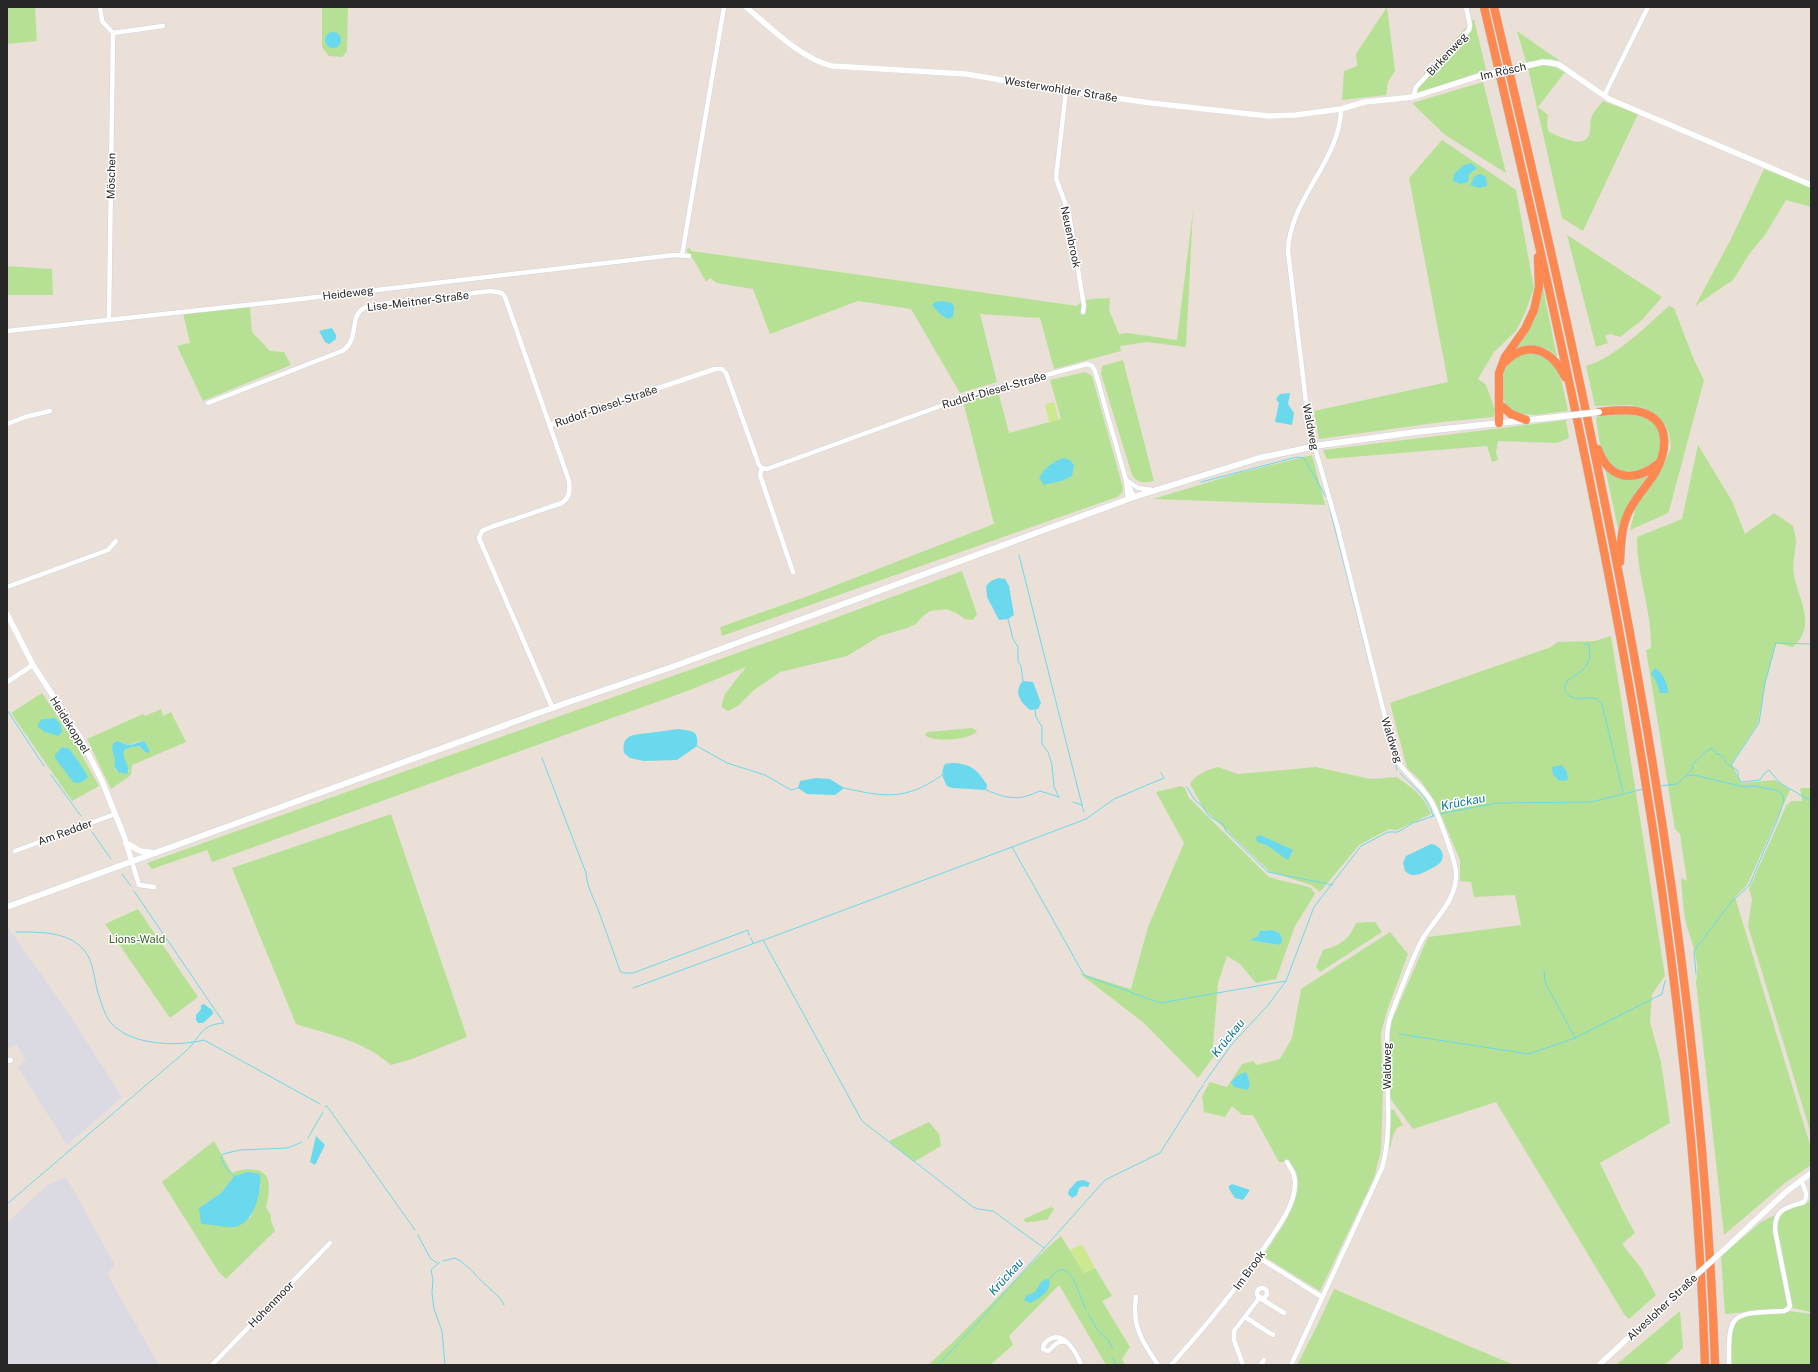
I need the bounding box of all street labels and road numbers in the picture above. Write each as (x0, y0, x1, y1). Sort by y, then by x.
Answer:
street label: Birkenweg (1424, 30, 1470, 78)
street label: Im Rösch (1479, 60, 1527, 82)
street label: Westerwohlder Straße (1003, 74, 1119, 104)
street label: Möschen (105, 153, 117, 199)
street label: Neuenbrook (1059, 205, 1083, 269)
street label: Heideweg (322, 284, 374, 302)
street label: Lise-Meitner-Straße (366, 289, 470, 313)
street label: Rudolf-Diesel-Straße (941, 369, 1047, 411)
street label: Rudolf-Diesel-Straße (553, 383, 659, 429)
street label: Waldweg (1301, 403, 1321, 451)
street label: Heidekoppel (48, 694, 92, 756)
street label: Waldweg (1379, 716, 1405, 764)
street label: Am Redder (36, 817, 94, 847)
street label: Waldweg (1381, 1042, 1393, 1090)
street label: Im Brook (1231, 1248, 1267, 1292)
street label: Alvesloher Straße (1625, 1271, 1699, 1343)
street label: Hohenmoor (246, 1278, 296, 1330)

